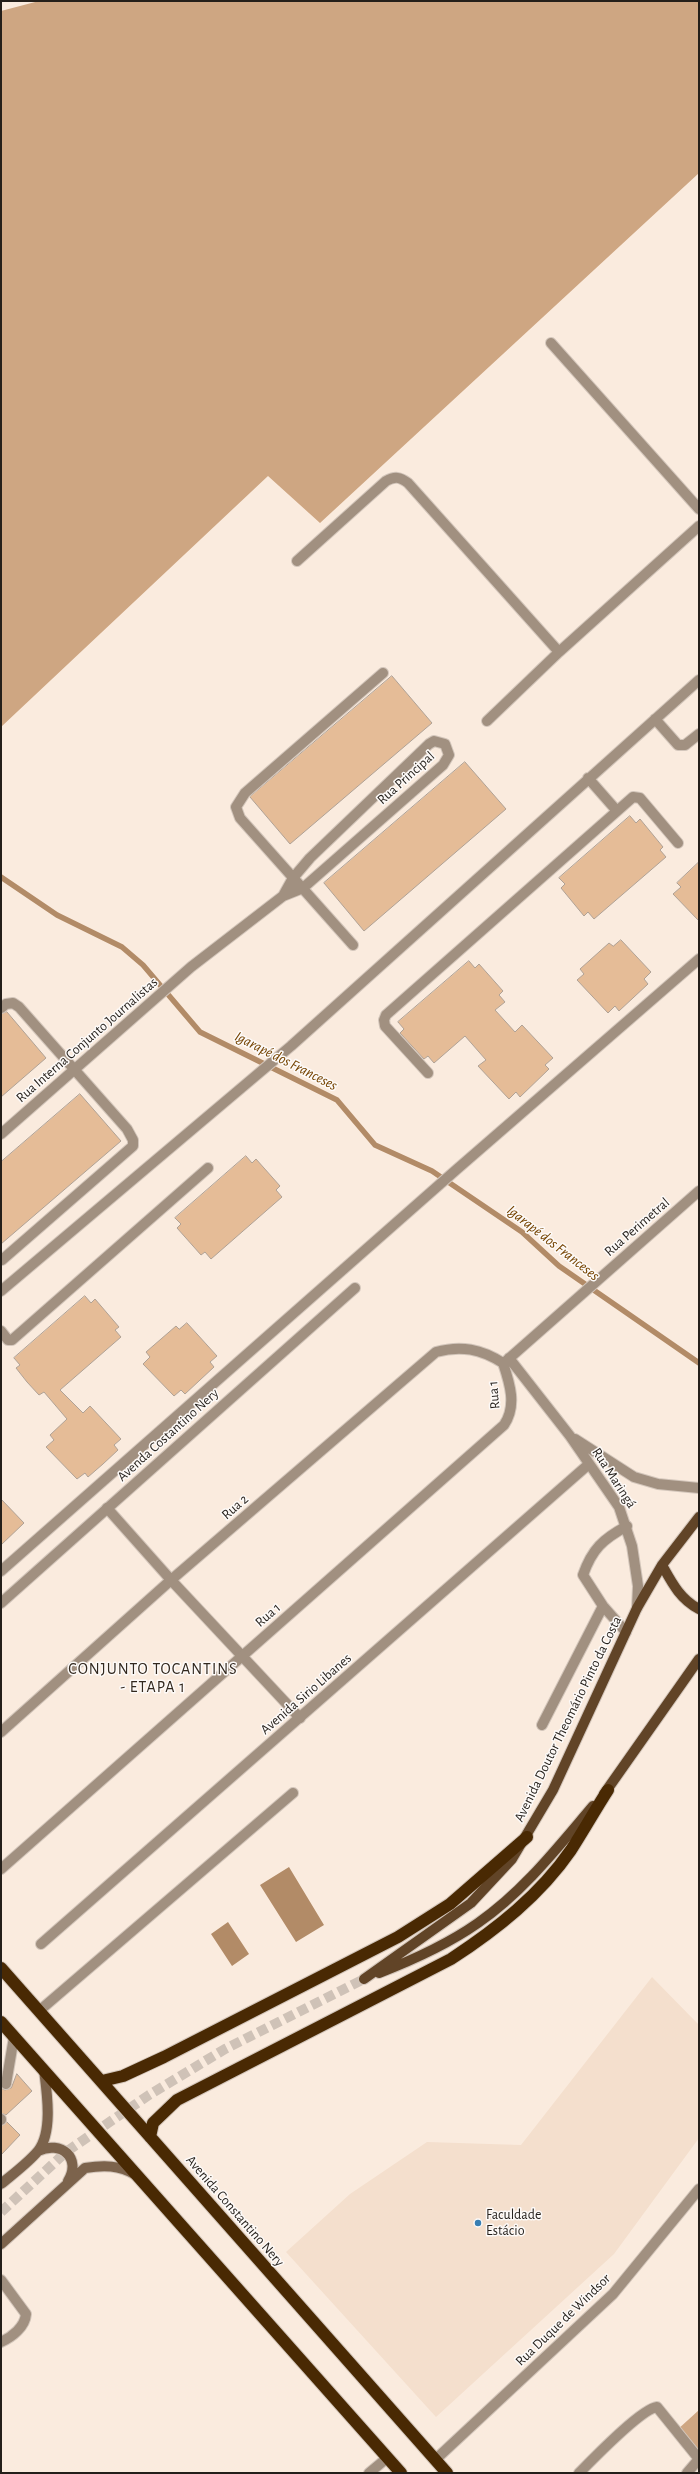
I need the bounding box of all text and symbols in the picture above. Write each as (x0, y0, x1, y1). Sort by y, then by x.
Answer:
street label: Rua Principal (374, 748, 438, 808)
street label: Rua Interna Conjunto Journalistas (13, 974, 161, 1106)
water label: Igarapé dos Franceses (232, 1027, 340, 1095)
street label: Rua Perimetral (601, 1194, 673, 1260)
water label: Igarapé dos Franceses (503, 1201, 603, 1285)
street label: Rua 1 (484, 1380, 504, 1410)
street label: Avenda Costantino Nery (114, 1385, 222, 1485)
street label: Rua Maringá (588, 1445, 640, 1511)
street label: Rua 2 (218, 1491, 252, 1523)
street label: Rua 1 (252, 1599, 284, 1631)
street label: Avenida Doutor Theomário Pinto da Costa (511, 1613, 625, 1825)
street label: Avenida Sirio Libanes (257, 1650, 355, 1738)
district label: CONJUNTO TOCANTINS - ETAPA 1 (68, 1659, 238, 1697)
street label: Avenida Constantino Nery (182, 2152, 288, 2270)
place label: Faculdade Estácio (486, 2207, 542, 2240)
marker: Faculdade Estácio (473, 2218, 483, 2228)
street label: Rua Duque de Windsor (512, 2270, 614, 2370)

